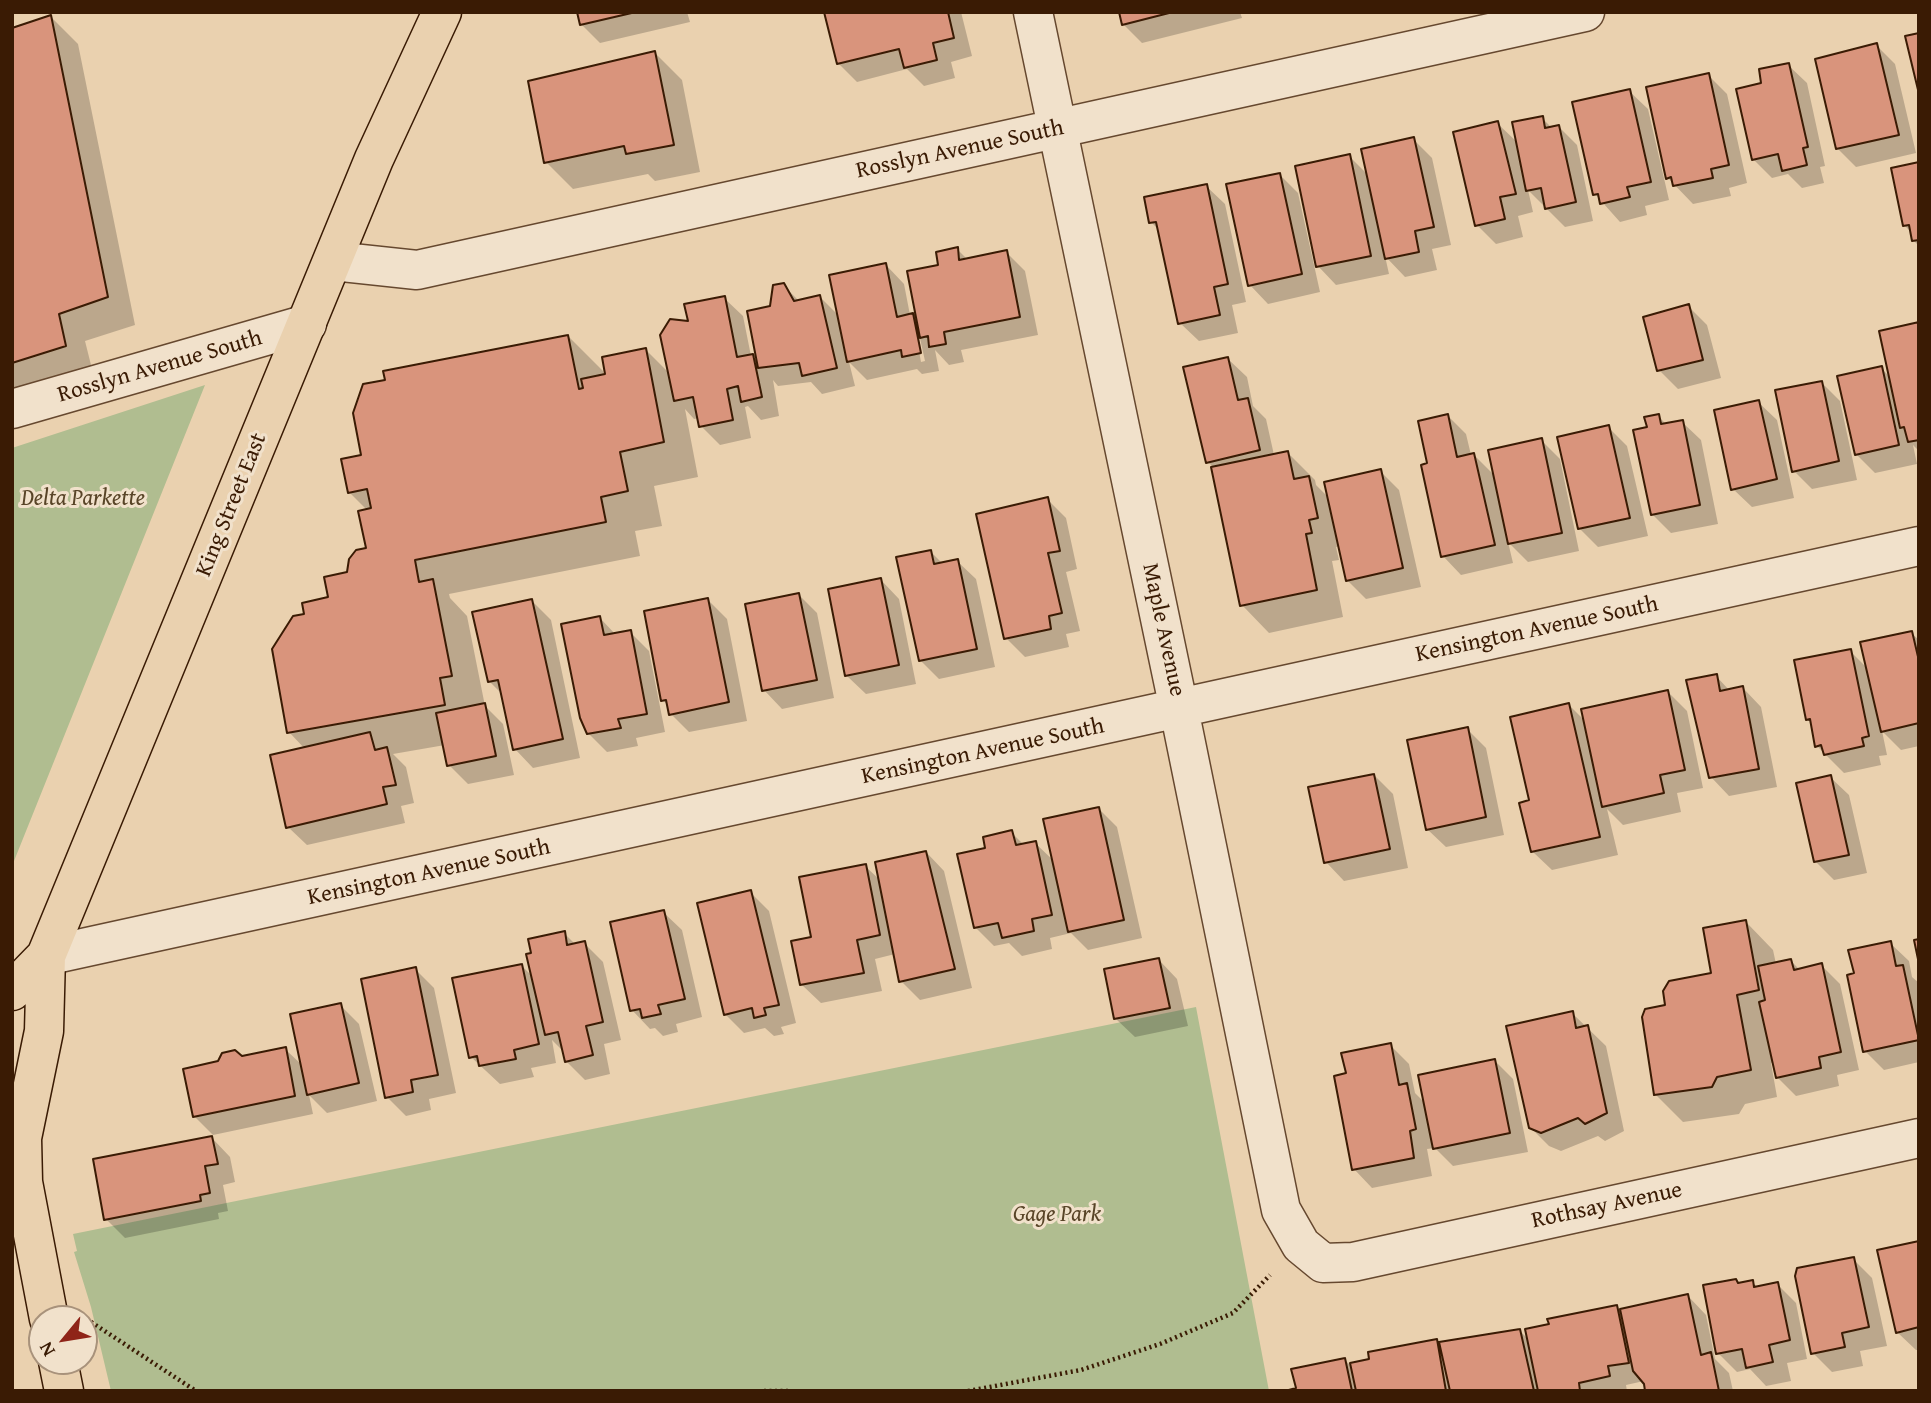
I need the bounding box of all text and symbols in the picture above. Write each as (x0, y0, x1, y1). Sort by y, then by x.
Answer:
street label: Rosslyn Avenue South (854, 115, 1066, 185)
street label: Rosslyn Avenue South (55, 325, 265, 409)
street label: King Street East (191, 429, 273, 581)
park label: Delta Parkette (21, 485, 145, 513)
street label: Maple Avenue (1135, 561, 1191, 699)
street label: Kensington Avenue South (1413, 591, 1661, 669)
street label: Kensington Avenue South (859, 713, 1107, 791)
street label: Kensington Avenue South (305, 834, 553, 912)
street label: Rothsay Avenue (1529, 1177, 1685, 1235)
park label: Gage Park (1013, 1201, 1101, 1229)
north arrow (28, 1305, 98, 1375)
text: N (31, 1337, 62, 1362)

